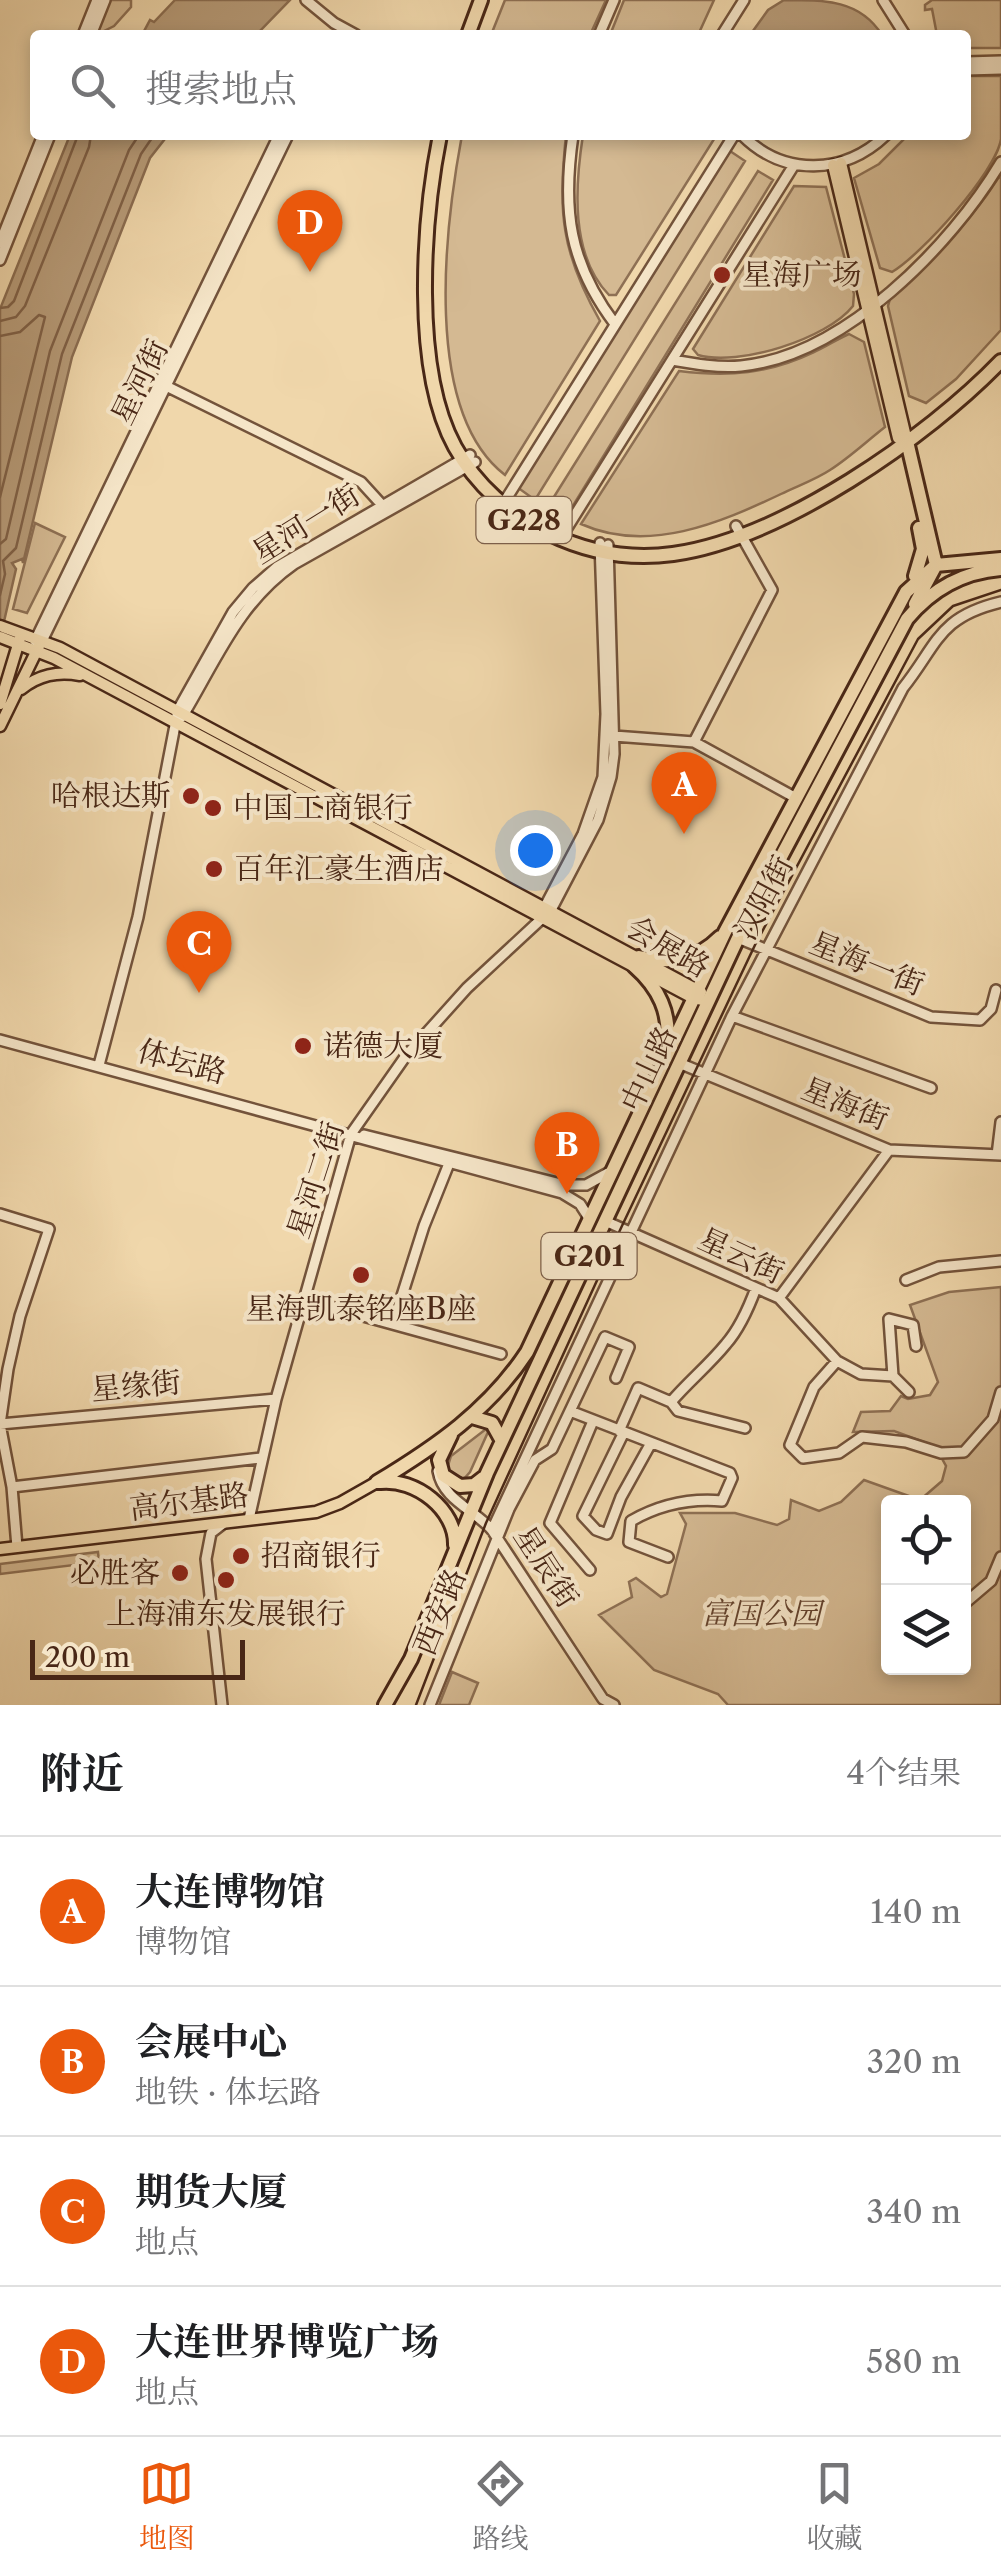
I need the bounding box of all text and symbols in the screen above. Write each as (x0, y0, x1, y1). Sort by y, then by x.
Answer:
search box (30, 30, 971, 140)
icon: search (65, 58, 120, 113)
text: 搜索地点 (145, 65, 297, 112)
pin: D (278, 190, 342, 272)
place label: 星海广场 (742, 256, 862, 293)
marker: 星海广场 (711, 264, 733, 286)
street label: 星河街 (103, 333, 176, 430)
street label: 星河一街 (245, 476, 366, 571)
road number: G228 (476, 497, 572, 543)
pin: A (652, 752, 716, 834)
place label: 哈根达斯 (51, 777, 171, 814)
marker: 哈根达斯 (180, 785, 202, 807)
place label: 中国工商银行 (233, 789, 413, 826)
marker: 中国工商银行 (202, 797, 224, 819)
your location (510, 825, 561, 876)
street label: 汉阳街 (726, 849, 801, 946)
place label: 百年汇豪生酒店 (234, 850, 444, 887)
marker: 百年汇豪生酒店 (203, 858, 225, 880)
street label: 会展路 (620, 908, 716, 985)
pin: C (166, 910, 232, 993)
street label: 星海一街 (805, 924, 930, 1003)
street label: 中山路 (613, 1020, 684, 1117)
place label: 诺德大厦 (323, 1027, 443, 1064)
street label: 体坛路 (134, 1032, 230, 1091)
marker: 诺德大厦 (292, 1035, 314, 1057)
street label: 星海街 (797, 1070, 894, 1138)
pin: B (534, 1112, 600, 1194)
street label: 星河二街 (279, 1117, 352, 1243)
street label: 星云街 (693, 1220, 790, 1291)
road number: G201 (542, 1233, 636, 1279)
marker: 星海凯泰铭座B座 (350, 1264, 372, 1286)
place label: 星海凯泰铭座B座 (246, 1290, 476, 1327)
street label: 星缘街 (90, 1363, 182, 1408)
street label: 高尔基路 (127, 1476, 251, 1527)
map controls (881, 1495, 971, 1675)
button: locate (881, 1495, 971, 1585)
street label: 星辰街 (506, 1519, 586, 1615)
place label: 招商银行 (261, 1537, 381, 1574)
marker: 招商银行 (230, 1545, 252, 1567)
place label: 必胜客 (70, 1554, 160, 1591)
marker: 必胜客 (169, 1562, 191, 1584)
street label: 西安路 (406, 1563, 474, 1660)
marker: 上海浦东发展银行 (215, 1569, 237, 1591)
button: layers (881, 1585, 971, 1675)
place label: 上海浦东发展银行 (106, 1595, 346, 1632)
park label: 富国公园 (701, 1595, 825, 1632)
scale bar (30, 1635, 245, 1680)
text: 200 m (45, 1640, 130, 1674)
text: 附近 (40, 1747, 124, 1799)
text: 4个结果 (847, 1753, 961, 1792)
text: 大连博物馆 (135, 1868, 325, 1915)
text: A (60, 1892, 85, 1931)
text: 140 m (870, 1892, 961, 1931)
text: 博物馆 (135, 1922, 231, 1961)
text: 会展中心 (135, 2018, 287, 2065)
text: B (61, 2042, 84, 2081)
text: 320 m (866, 2042, 961, 2081)
text: 地铁 · 体坛路 (135, 2072, 321, 2111)
text: 期货大厦 (135, 2168, 287, 2215)
text: C (60, 2192, 85, 2231)
text: 340 m (866, 2192, 961, 2231)
text: 地点 (135, 2222, 199, 2261)
text: 大连世界博览广场 (135, 2318, 439, 2365)
text: D (59, 2342, 86, 2381)
text: 580 m (866, 2342, 961, 2381)
text: 地点 (135, 2372, 199, 2411)
tab: 地图 (139, 2456, 195, 2556)
tab: 路线 (472, 2456, 528, 2556)
tab: 收藏 (806, 2456, 862, 2556)

